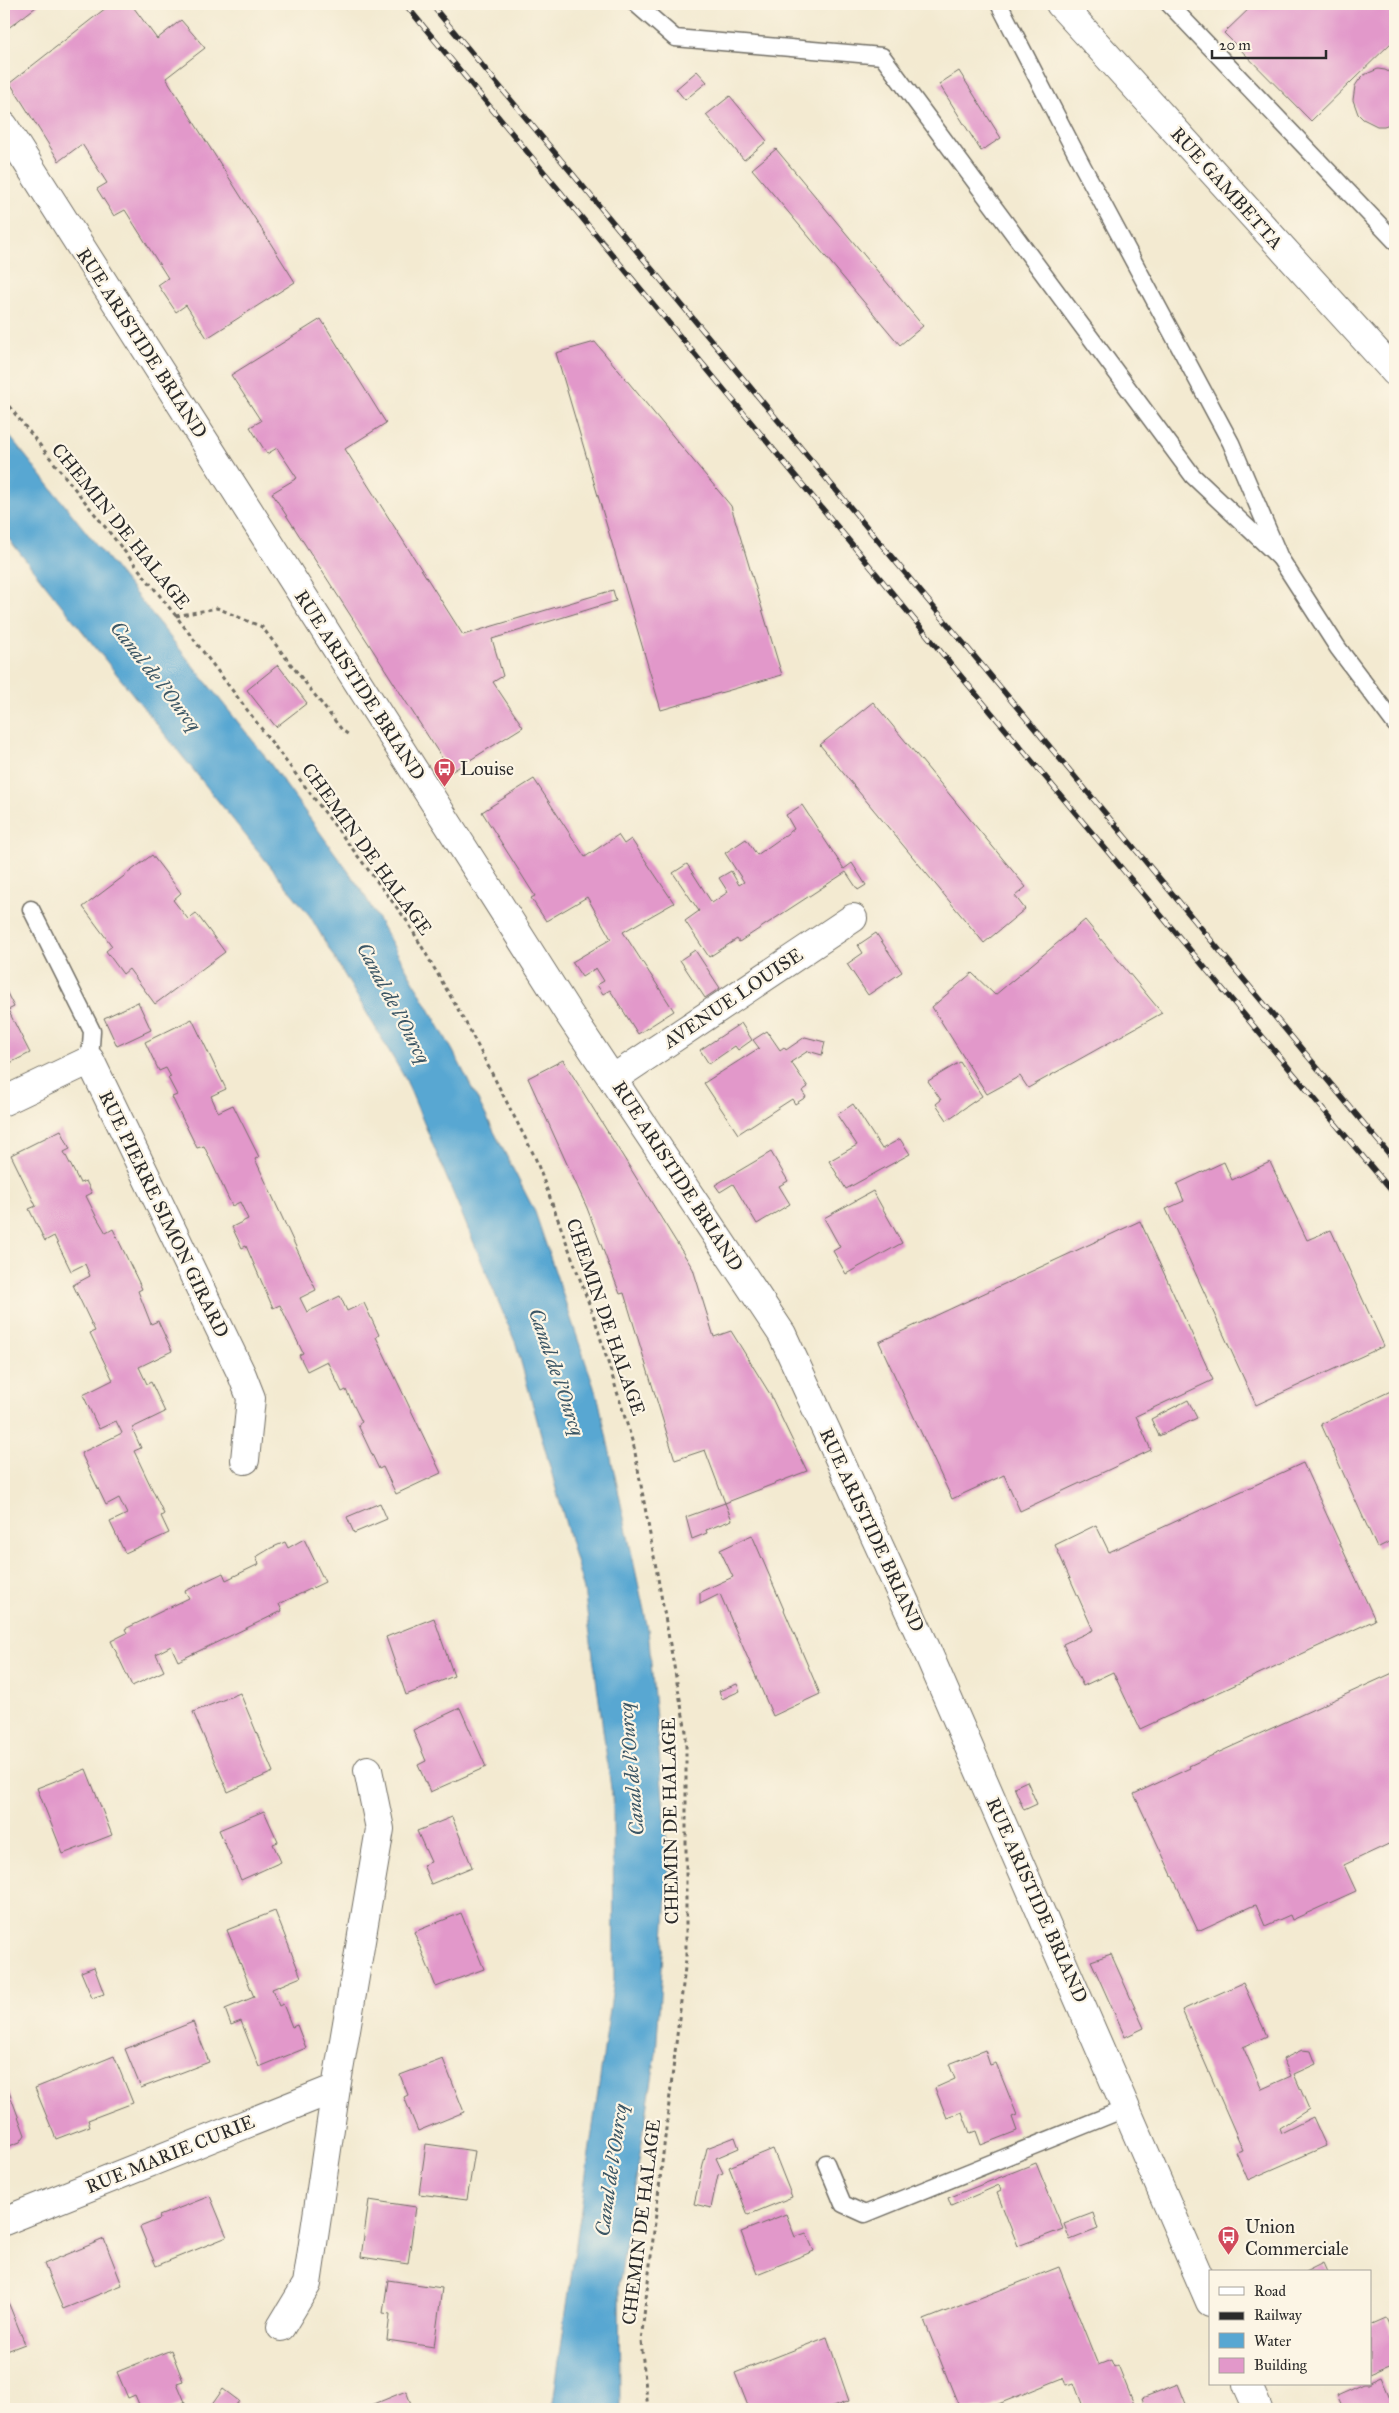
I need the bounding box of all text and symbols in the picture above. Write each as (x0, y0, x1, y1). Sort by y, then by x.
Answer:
scale bar (1212, 28, 1325, 60)
text: 20 m (1219, 36, 1251, 54)
street label: RUE GAMBETTA (1166, 122, 1288, 254)
street label: RUE ARISTIDE BRIAND (72, 244, 212, 442)
street label: CHEMIN DE HALAGE (47, 438, 195, 614)
street label: RUE ARISTIDE BRIAND (290, 586, 430, 784)
water label: Canal de l'Ourcq (105, 616, 207, 737)
bus stop icon: Louise (432, 756, 456, 787)
place label: Louise (460, 757, 514, 780)
street label: CHEMIN DE HALAGE (297, 759, 437, 940)
water label: Canal de l'Ourcq (352, 938, 436, 1068)
street label: AVENUE LOUISE (658, 943, 807, 1054)
street label: RUE ARISTIDE BRIAND (608, 1077, 748, 1275)
street label: RUE PIERRE SIMON GIRARD (94, 1087, 234, 1341)
street label: CHEMIN DE HALAGE (561, 1215, 651, 1419)
water label: Canal de l'Ourcq (524, 1305, 590, 1440)
street label: RUE ARISTIDE BRIAND (815, 1424, 929, 1636)
water label: Canal de l'Ourcq (613, 1701, 649, 1837)
street label: CHEMIN DE HALAGE (657, 1717, 683, 1925)
street label: RUE ARISTIDE BRIAND (981, 1794, 1093, 2006)
water label: Canal de l'Ourcq (590, 2101, 632, 2238)
street label: RUE MARIE CURIE (82, 2109, 258, 2198)
street label: CHEMIN DE HALAGE (617, 2117, 665, 2326)
place label: Union Commerciale (1245, 2215, 1349, 2260)
bus stop icon: Union Commerciale (1217, 2225, 1241, 2256)
legend (1209, 2270, 1372, 2386)
text: Road (1254, 2282, 1286, 2300)
text: Railway (1254, 2306, 1303, 2324)
text: Water (1254, 2332, 1291, 2350)
text: Building (1254, 2356, 1308, 2374)

